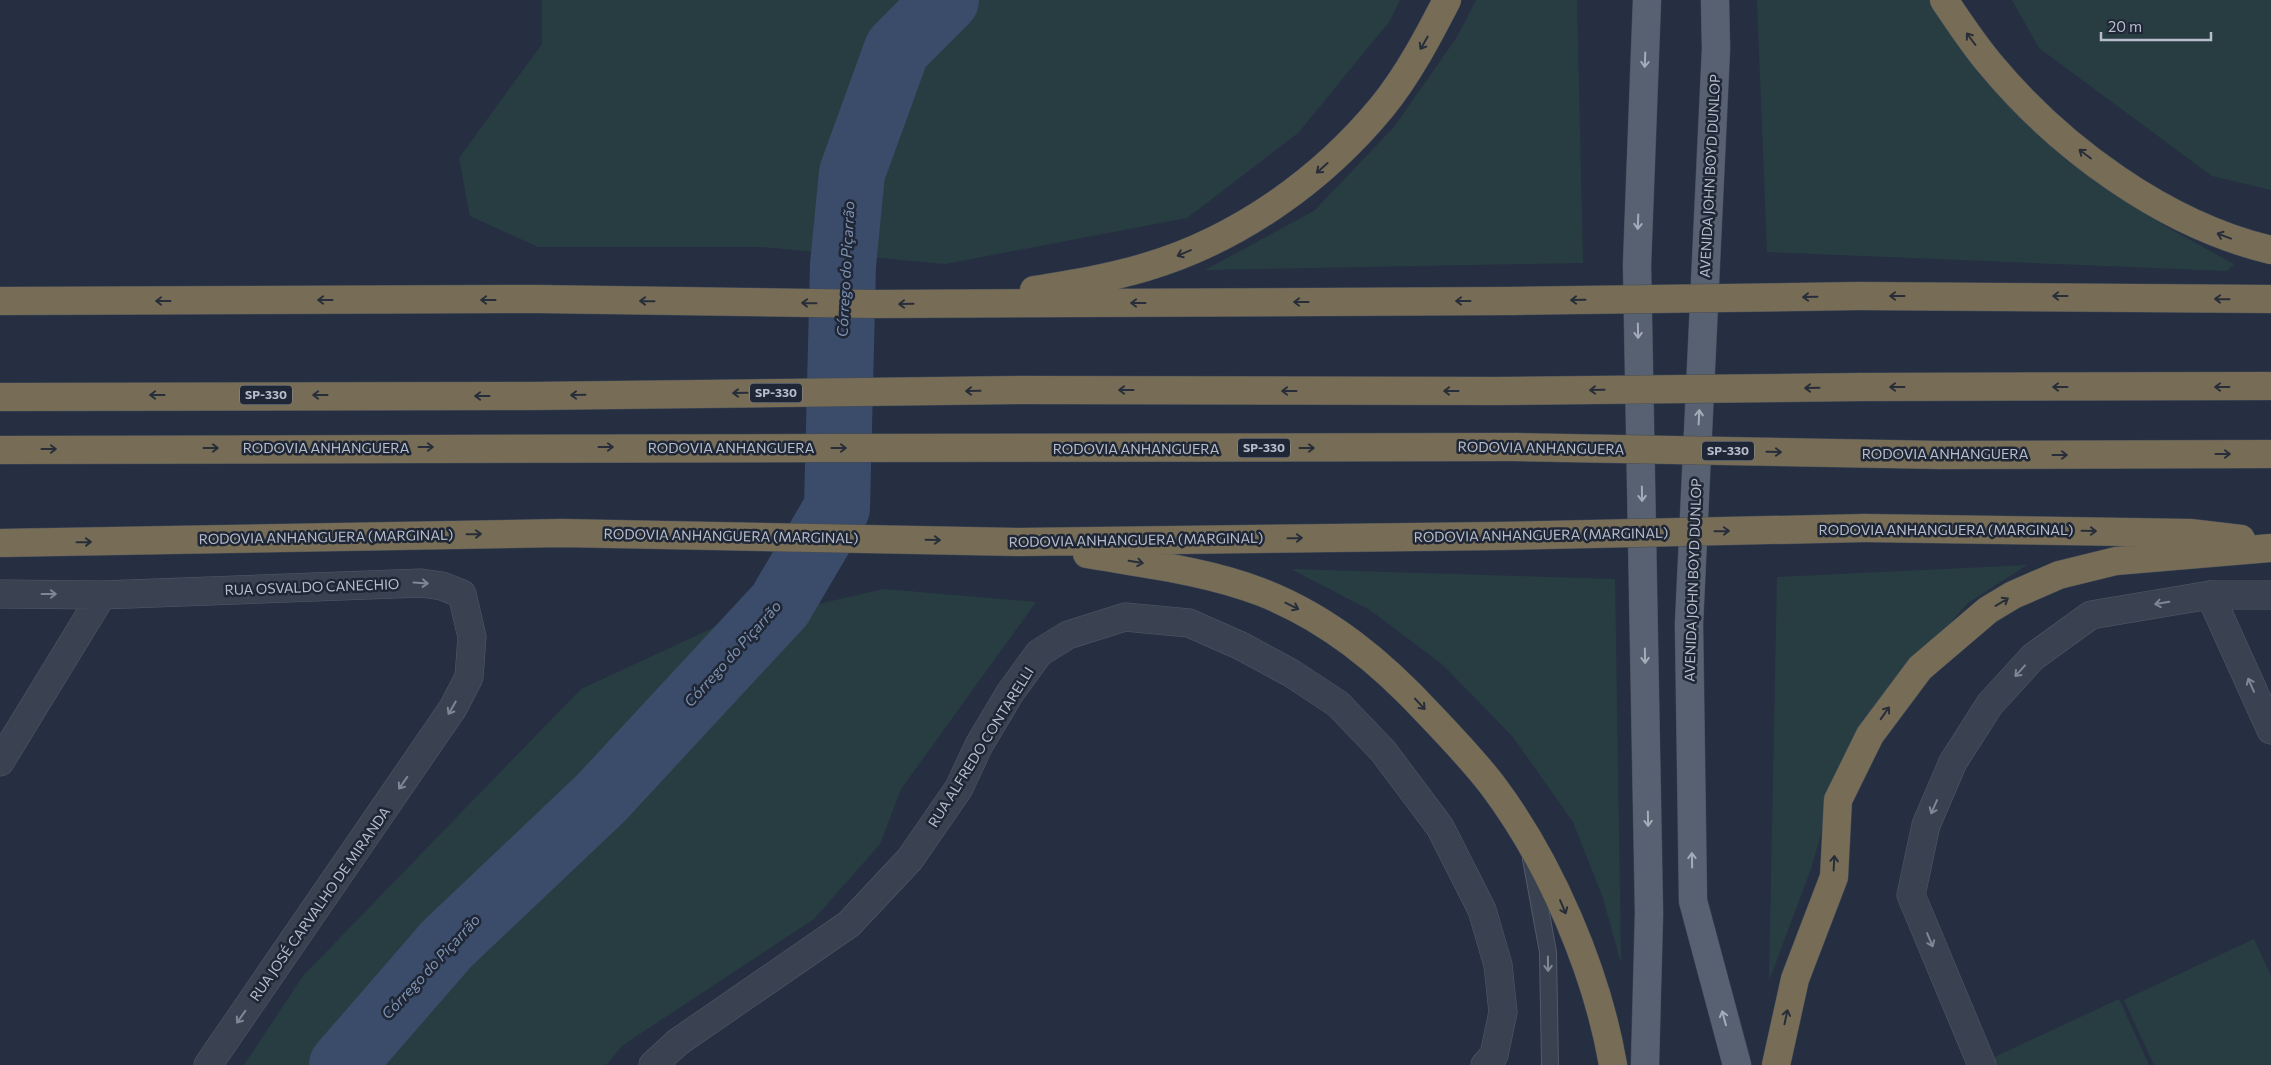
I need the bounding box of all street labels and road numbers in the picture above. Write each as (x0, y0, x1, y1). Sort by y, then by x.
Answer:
street label: AVENIDA JOHN BOYD DUNLOP (1696, 74, 1723, 278)
road number: SP-330 (750, 383, 802, 402)
road number: SP-330 (240, 386, 292, 404)
road number: SP-330 (1238, 438, 1290, 458)
street label: RODOVIA ANHANGUERA (1458, 438, 1625, 457)
street label: RODOVIA ANHANGUERA (243, 439, 410, 456)
street label: RODOVIA ANHANGUERA (648, 439, 815, 456)
street label: RODOVIA ANHANGUERA (1053, 440, 1220, 457)
road number: SP-330 (1702, 442, 1754, 461)
street label: RODOVIA ANHANGUERA (1862, 445, 2029, 462)
street label: AVENIDA JOHN BOYD DUNLOP (1680, 478, 1705, 682)
street label: RODOVIA ANHANGUERA (MARGINAL) (1819, 521, 2073, 538)
street label: RODOVIA ANHANGUERA (MARGINAL) (1413, 524, 1669, 545)
street label: RODOVIA ANHANGUERA (MARGINAL) (603, 525, 859, 546)
street label: RODOVIA ANHANGUERA (MARGINAL) (198, 526, 454, 547)
street label: RODOVIA ANHANGUERA (MARGINAL) (1008, 529, 1264, 550)
street label: RUA OSVALDO CANECHIO (224, 575, 400, 598)
street label: RUA ALFREDO CONTARELLI (924, 663, 1037, 830)
street label: RUA JOSÉ CARVALHO DE MIRANDA (246, 803, 394, 1004)

